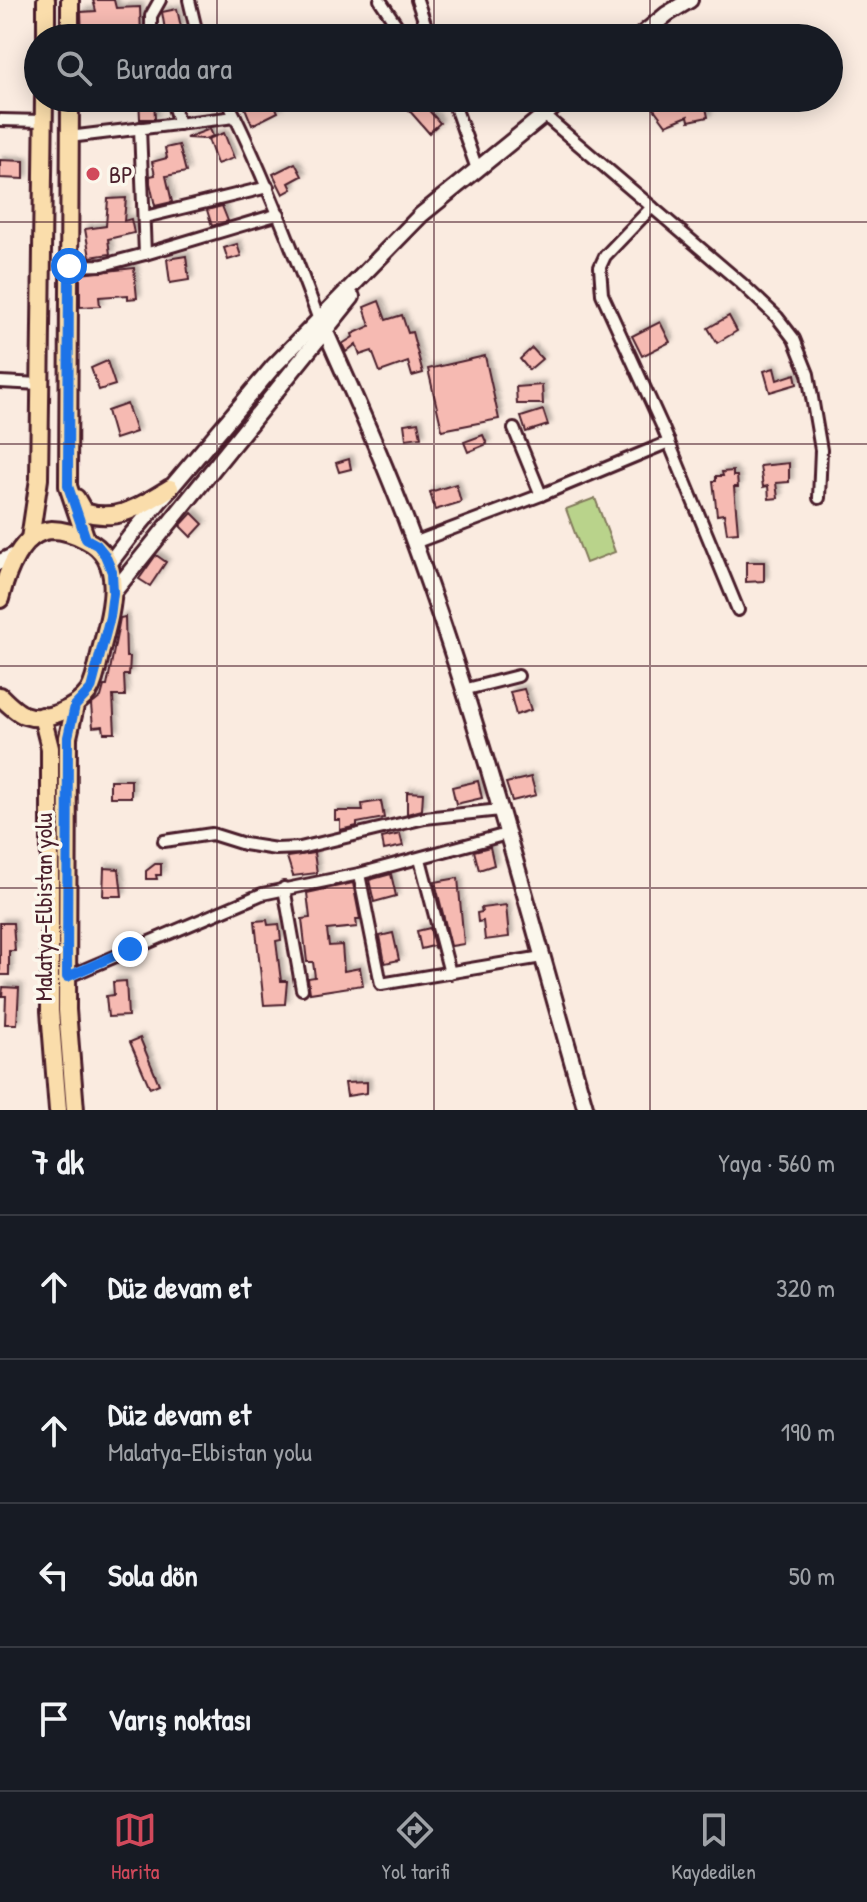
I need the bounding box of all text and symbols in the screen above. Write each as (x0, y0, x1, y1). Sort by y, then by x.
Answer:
search box (24, 24, 843, 112)
icon: search (52, 46, 96, 90)
text: Burada ara (116, 48, 232, 88)
place label: BP (109, 158, 133, 190)
marker: BP (84, 165, 102, 183)
route start (51, 248, 87, 284)
street label: Malatya-Elbistan yolu (27, 812, 59, 1001)
route end (112, 931, 148, 967)
text: 7 dk (32, 1139, 84, 1185)
text: Yaya · 560 m (718, 1145, 835, 1180)
icon: ahead (32, 1265, 76, 1309)
text: Düz devam et (108, 1267, 251, 1307)
text: 320 m (776, 1270, 835, 1305)
text: Düz devam et (108, 1394, 251, 1434)
icon: ahead (32, 1409, 76, 1453)
text: 190 m (781, 1414, 835, 1449)
text: Malatya-Elbistan yolu (108, 1434, 312, 1469)
icon: left (32, 1553, 76, 1597)
text: Sola dön (108, 1555, 198, 1595)
text: 50 m (789, 1558, 835, 1593)
icon: arrive (32, 1697, 76, 1741)
text: Varış noktası (108, 1699, 252, 1739)
tab: Harita (111, 1808, 159, 1886)
tab: Yol tarifi (381, 1808, 449, 1886)
tab: Kaydedilen (671, 1808, 756, 1886)

